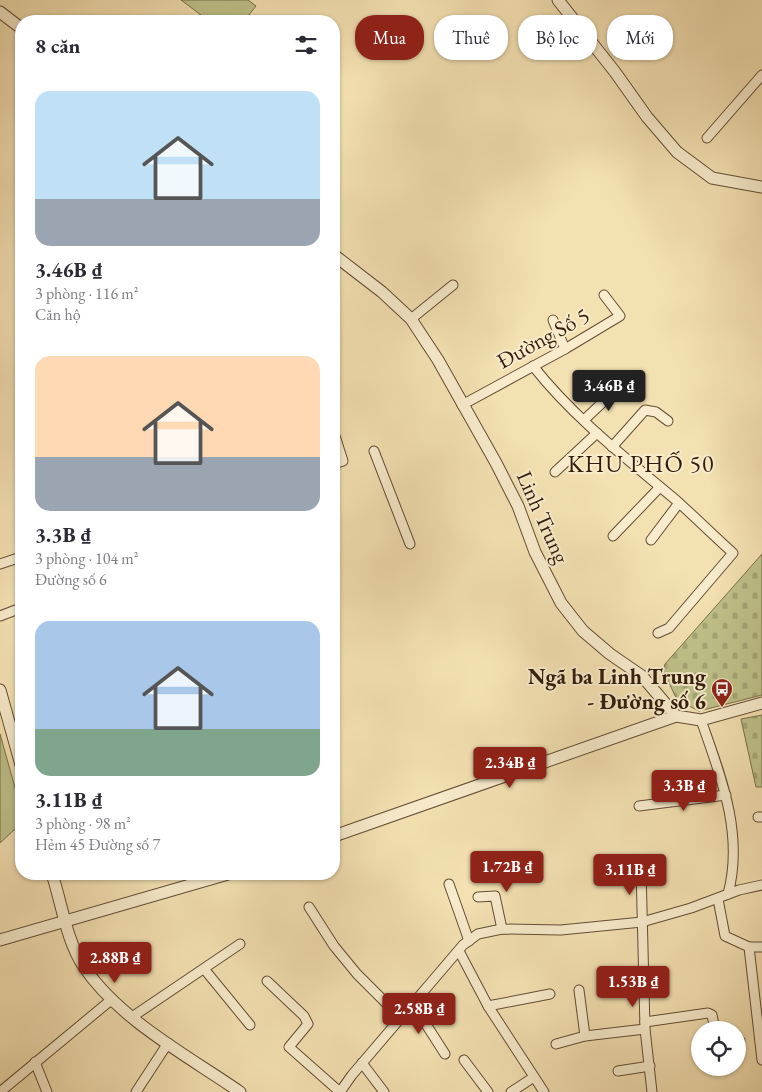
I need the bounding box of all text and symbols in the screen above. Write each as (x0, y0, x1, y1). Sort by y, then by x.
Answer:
chip: Mua (355, 15, 424, 60)
chip: Thuê (434, 15, 508, 60)
chip: Bộ lọc (518, 15, 597, 60)
chip: Mới (607, 15, 673, 60)
icon: filters (292, 31, 320, 59)
text: 8 căn (35, 32, 81, 59)
icon: home (133, 123, 223, 213)
text: 3.46B ₫ (35, 256, 102, 283)
text: 3 phòng · 116 m² (35, 283, 139, 304)
street label: Đường Số 5 (491, 301, 595, 375)
text: Căn hộ (35, 304, 81, 325)
pin: 3.46B ₫ (563, 370, 655, 412)
text: 3.46B ₫ (583, 375, 635, 396)
icon: home (133, 388, 223, 478)
district label: KHU PHỐ 50 (567, 448, 715, 479)
street label: Linh Trung (510, 466, 576, 568)
text: 3.3B ₫ (35, 521, 91, 548)
text: 3 phòng · 104 m² (35, 548, 139, 569)
text: Đường số 6 (35, 569, 107, 590)
icon: home (133, 653, 223, 743)
place label: Ngã ba Linh Trung - Đường số 6 (528, 662, 707, 716)
bus stop icon: Ngã ba Linh Trung - Đường số 6 (710, 677, 734, 708)
pin: 2.34B ₫ (464, 746, 556, 789)
text: 2.34B ₫ (484, 752, 536, 773)
pin: 3.3B ₫ (643, 770, 725, 812)
text: 3.3B ₫ (663, 775, 705, 796)
text: 3.11B ₫ (35, 786, 102, 813)
text: 3 phòng · 98 m² (35, 813, 131, 834)
text: Hẻm 45 Đường số 7 (35, 834, 160, 855)
pin: 1.72B ₫ (461, 850, 553, 893)
pin: 3.11B ₫ (584, 854, 676, 896)
text: 1.72B ₫ (481, 856, 533, 877)
text: 3.11B ₫ (604, 859, 656, 880)
pin: 2.88B ₫ (69, 942, 161, 984)
text: 2.88B ₫ (89, 947, 141, 968)
pin: 1.53B ₫ (587, 966, 679, 1008)
text: 1.53B ₫ (607, 971, 659, 992)
pin: 2.58B ₫ (373, 992, 465, 1035)
text: 2.58B ₫ (393, 998, 445, 1019)
map controls (691, 1021, 746, 1076)
button: locate (691, 1021, 746, 1076)

